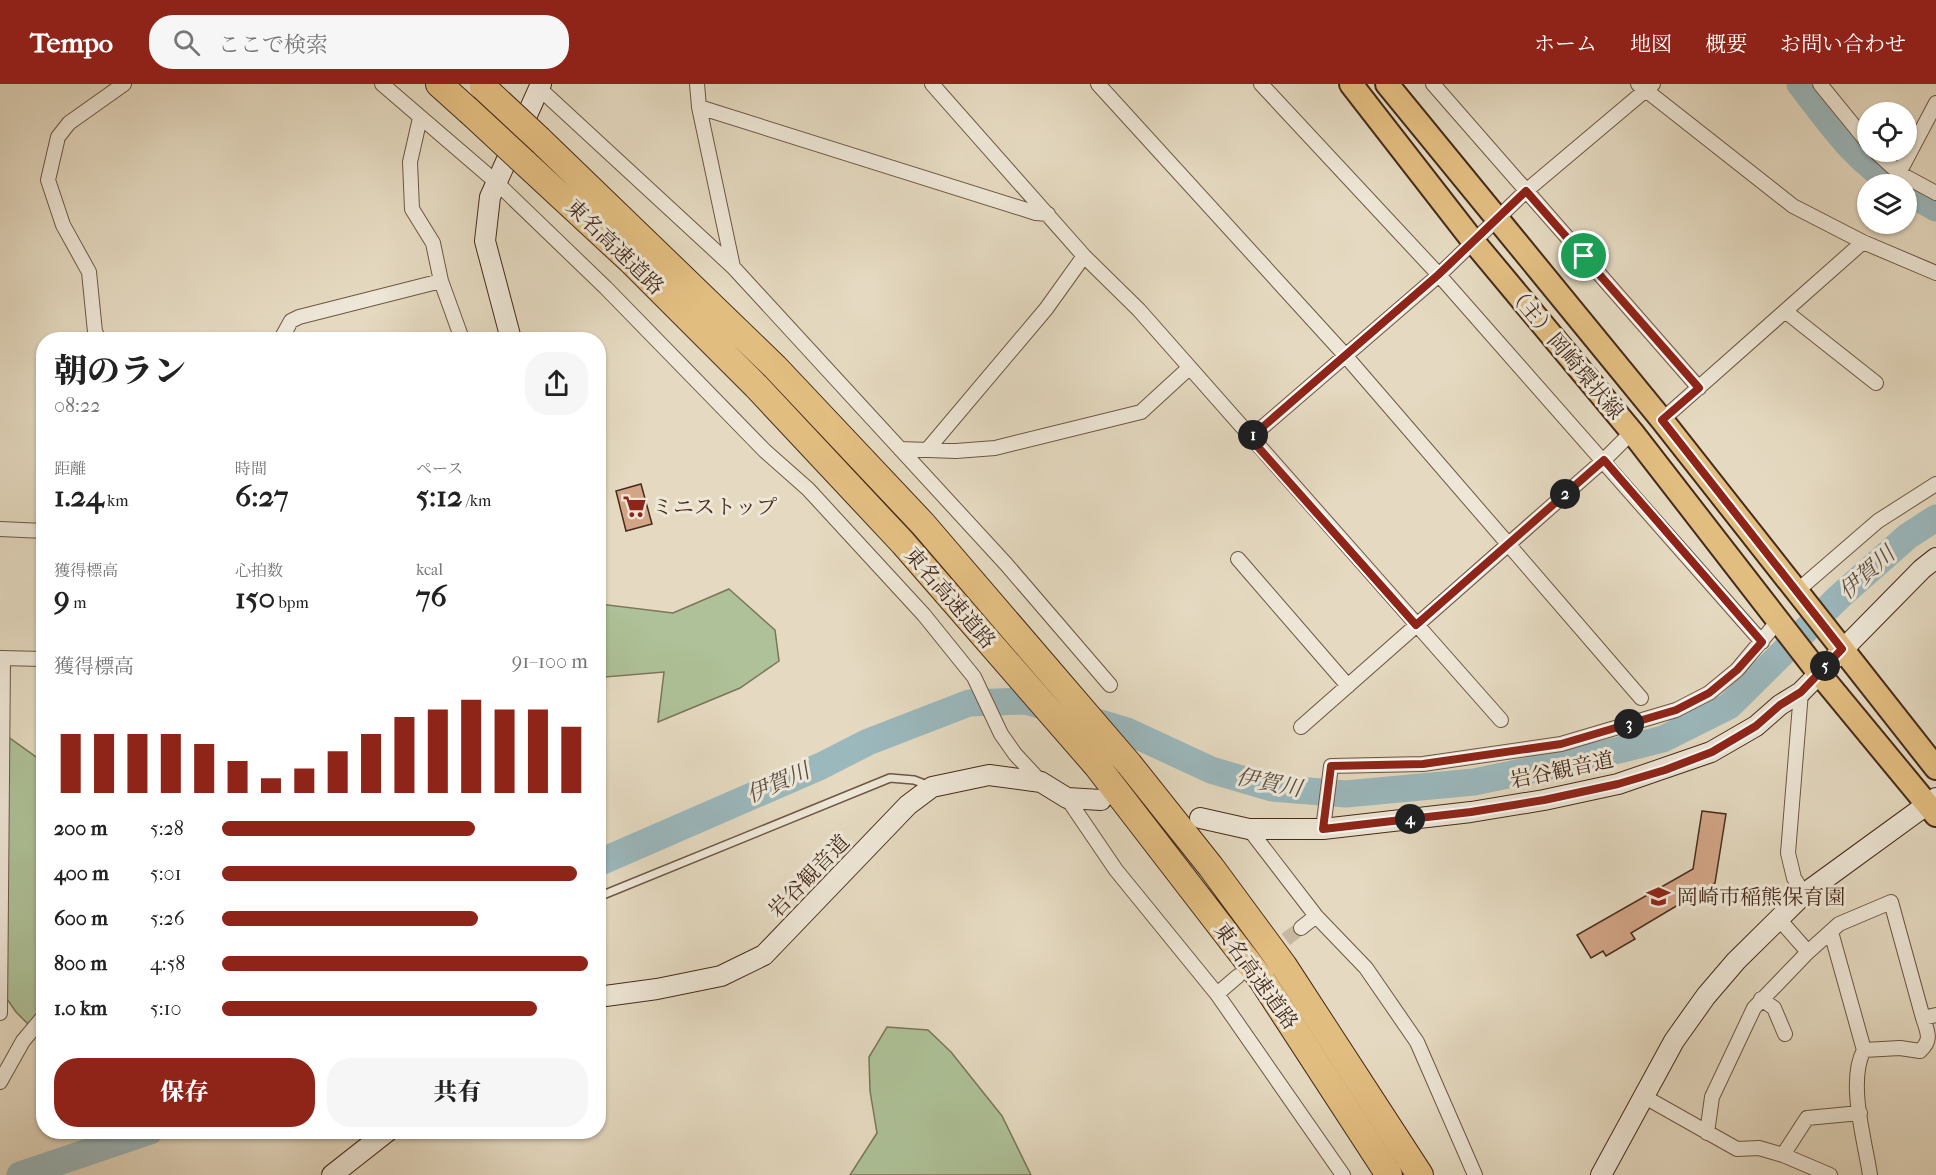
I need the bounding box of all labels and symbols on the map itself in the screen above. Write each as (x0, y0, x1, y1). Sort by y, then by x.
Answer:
street label: 東名高速道路 (561, 195, 669, 299)
pin (1558, 230, 1609, 281)
street label: （主）岡崎環状線 (1502, 280, 1628, 424)
pin: 1 (1238, 420, 1268, 450)
pin: 2 (1550, 479, 1580, 509)
supermarket icon: ミニストップ (621, 494, 647, 520)
place label: ミニストップ (652, 495, 777, 519)
water label: 伊賀川 (1834, 540, 1902, 605)
street label: 東名高速道路 (900, 543, 1000, 653)
pin: 5 (1810, 651, 1840, 681)
pin: 3 (1614, 709, 1644, 739)
street label: 岩谷観音道 (1508, 747, 1616, 793)
water label: 伊賀川 (743, 757, 815, 808)
water label: 伊賀川 (1234, 764, 1306, 802)
pin: 4 (1395, 804, 1425, 834)
street label: 岩谷観音道 (764, 830, 854, 922)
school or university icon: 岡崎市稲熊保育園 (1646, 884, 1672, 910)
place label: 岡崎市稲熊保育園 (1677, 885, 1845, 909)
street label: 東名高速道路 (1209, 918, 1303, 1034)

